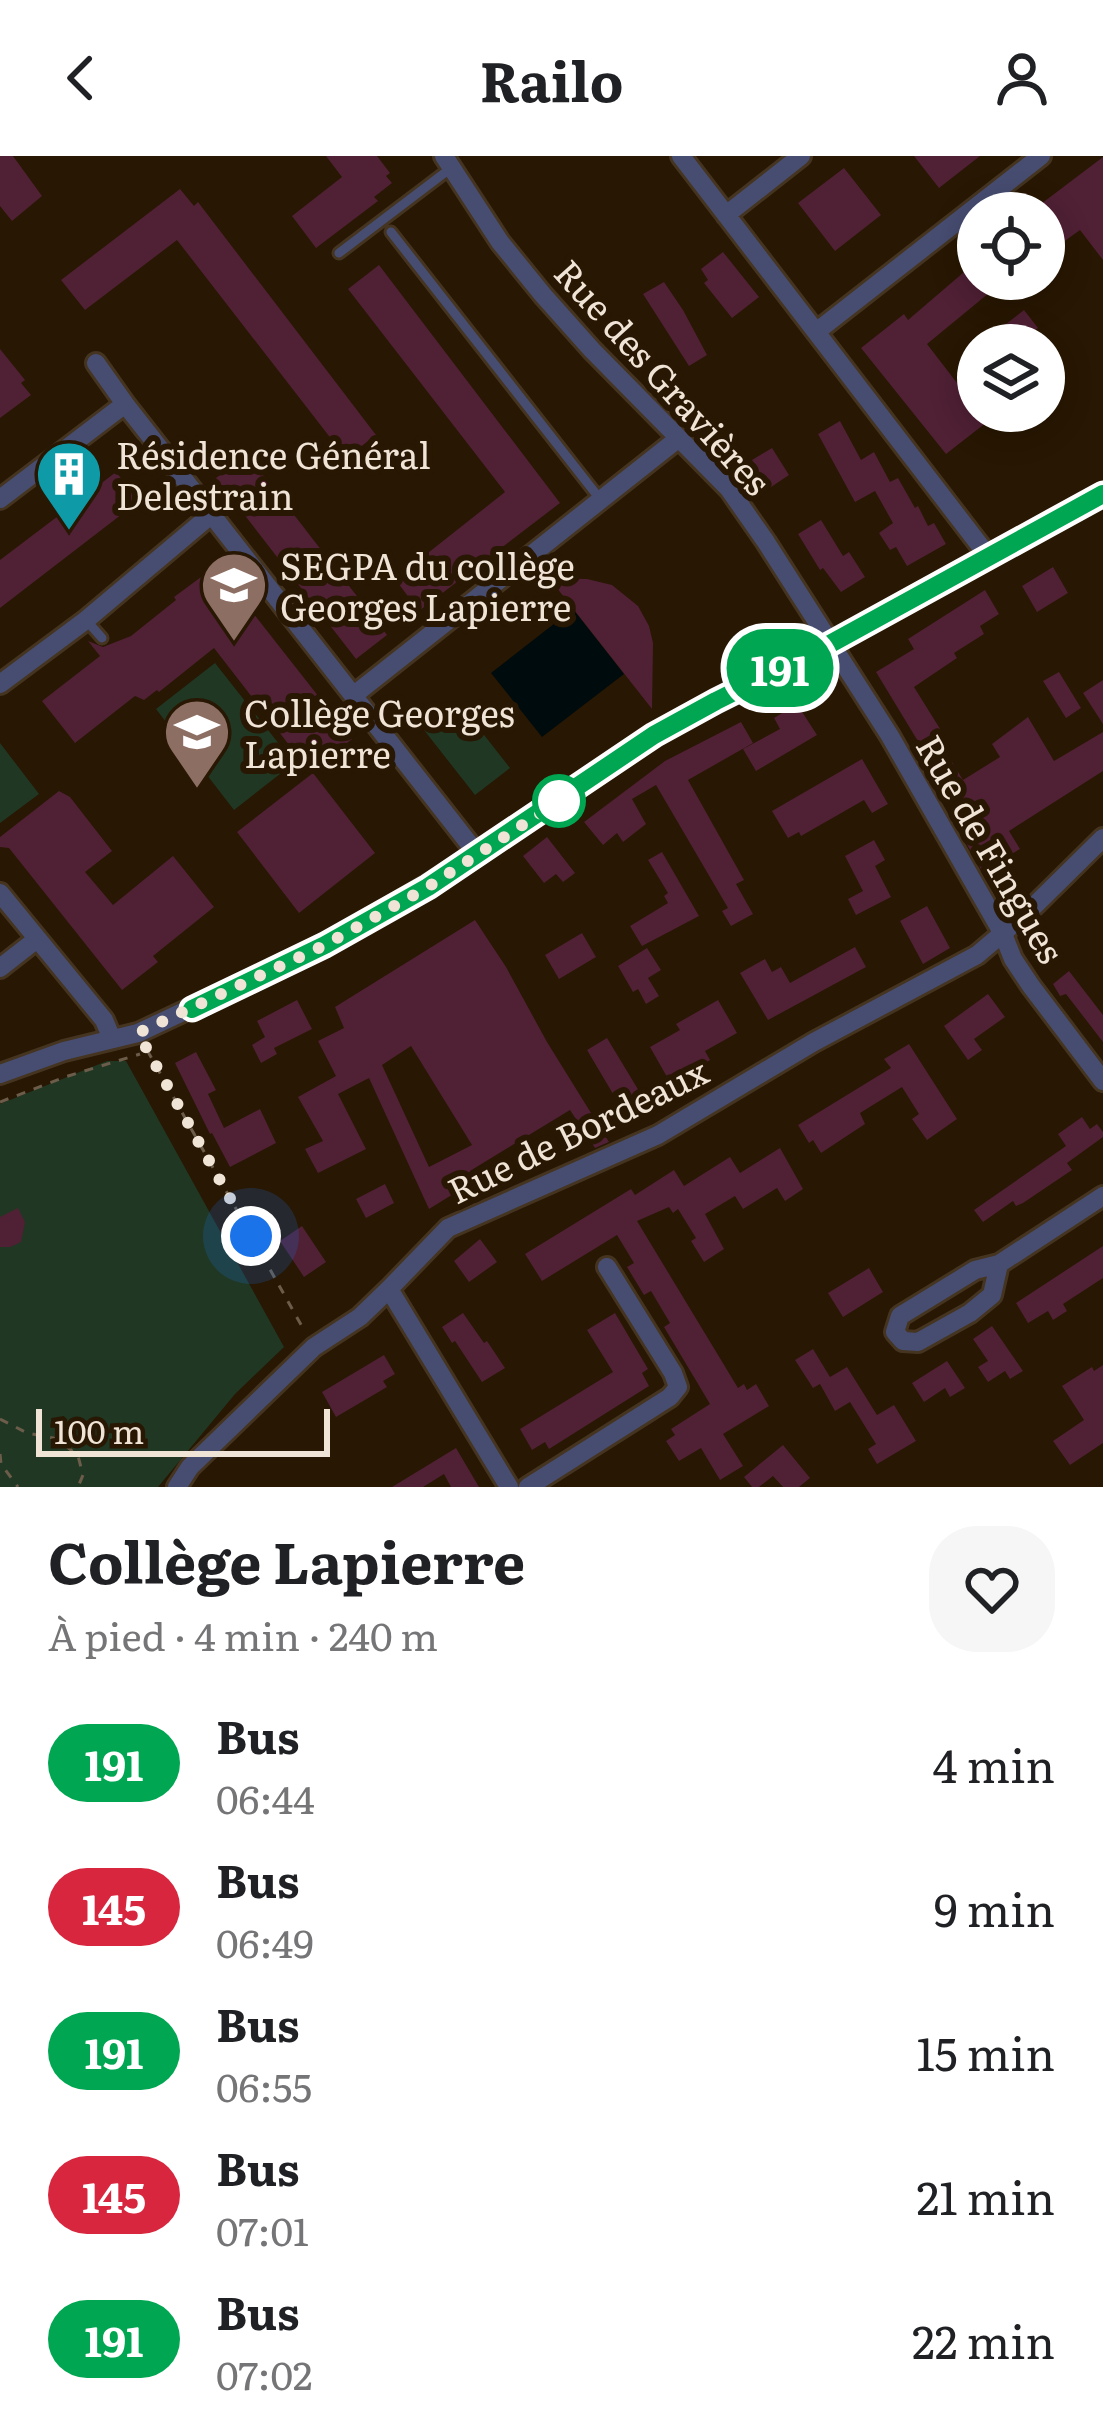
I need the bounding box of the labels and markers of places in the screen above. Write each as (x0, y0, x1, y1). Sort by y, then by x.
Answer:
place label: Résidence Général Delestrain (116, 427, 431, 521)
building icon: Résidence Général Delestrain (34, 439, 104, 533)
place label: SEGPA du collège Georges Lapierre (280, 538, 575, 632)
school or university icon: SEGPA du collège Georges Lapierre (199, 550, 269, 644)
place label: Collège Georges Lapierre (244, 685, 515, 779)
school or university icon: Collège Georges Lapierre (162, 697, 232, 791)
unlabelled marker (534, 776, 584, 826)

